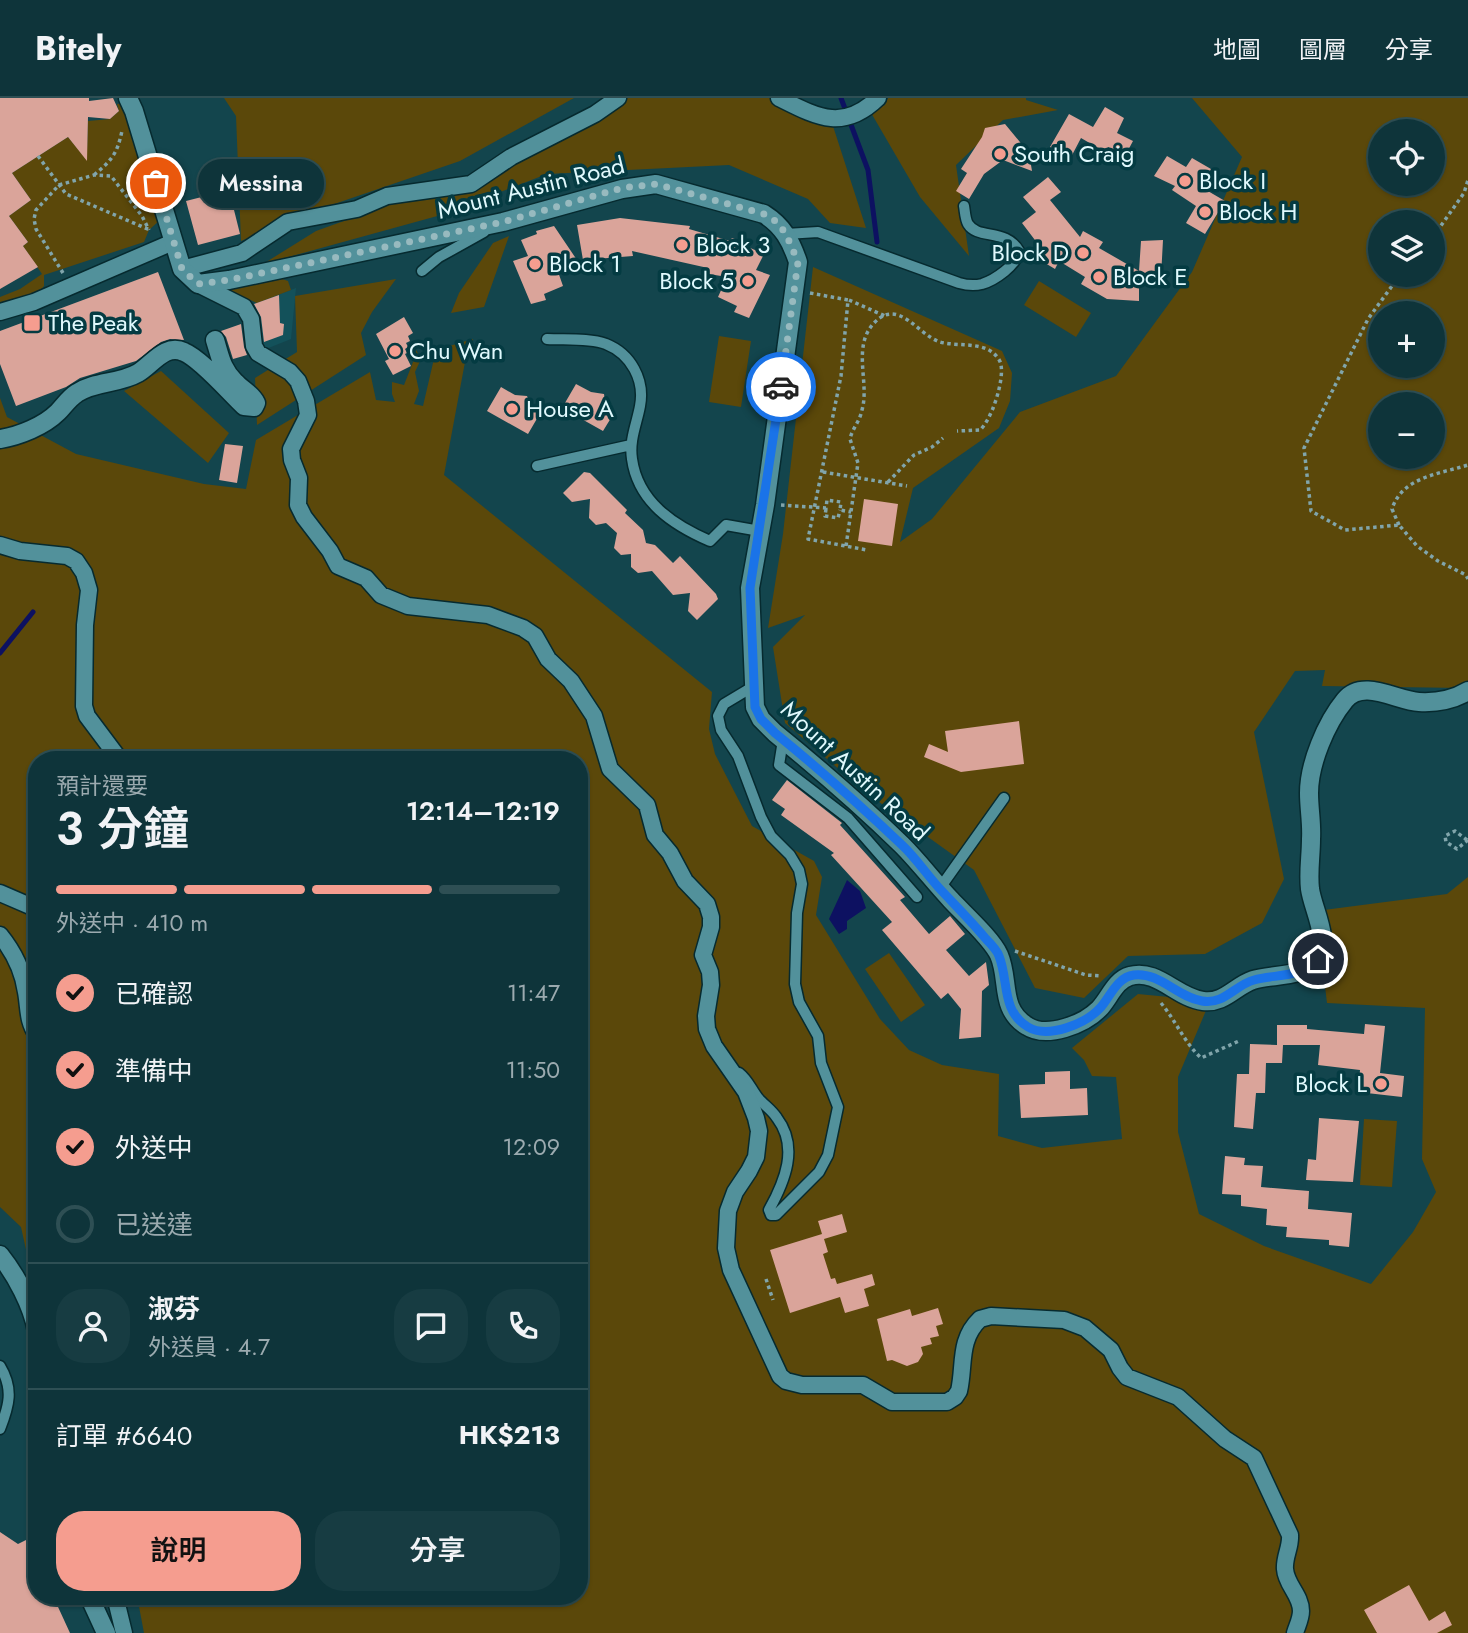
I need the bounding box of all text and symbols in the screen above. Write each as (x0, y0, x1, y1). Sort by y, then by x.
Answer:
text: Bitely (35, 25, 122, 72)
text: 地圖 (1213, 32, 1261, 67)
text: 圖層 (1299, 32, 1347, 67)
text: 分享 (1385, 32, 1433, 67)
map controls (1368, 119, 1445, 469)
button: locate (1368, 119, 1445, 196)
place label: South Craig (1014, 136, 1135, 171)
marker: South Craig (992, 146, 1008, 162)
street label: Mount Austin Road (434, 147, 628, 228)
pin (126, 153, 186, 213)
callout: Messina (198, 158, 324, 208)
place label: Block I (1199, 163, 1266, 198)
icon: bag (137, 164, 175, 202)
text: Messina (219, 166, 303, 200)
marker: Block I (1177, 173, 1193, 189)
place label: Block H (1219, 194, 1297, 229)
marker: Block H (1197, 204, 1213, 220)
button: layers (1368, 210, 1445, 287)
place label: Block 3 (696, 227, 770, 262)
place label: Block D (991, 235, 1069, 270)
marker: Block 3 (674, 237, 690, 253)
marker: Block D (1075, 245, 1091, 261)
place label: Block 1 (549, 246, 621, 281)
marker: Block 1 (527, 256, 543, 272)
place label: Block E (1113, 259, 1187, 294)
place label: Block 5 (659, 263, 734, 298)
marker: Block E (1091, 269, 1107, 285)
marker: Block 5 (740, 273, 756, 289)
button: + (1368, 301, 1445, 378)
place label: The Peak (48, 305, 139, 340)
marker: The Peak (22, 313, 42, 333)
place label: Chu Wan (409, 333, 503, 368)
marker: Chu Wan (387, 343, 403, 359)
courier (746, 352, 816, 422)
icon: car (762, 368, 800, 406)
place label: House A (526, 391, 614, 426)
button: − (1368, 392, 1445, 469)
marker: House A (504, 401, 520, 417)
street label: Mount Austin Road (773, 692, 937, 849)
text: 預計還要 (56, 769, 148, 803)
text: 12:14–12:19 (406, 792, 560, 830)
text: 3 分鐘 (56, 796, 189, 862)
text: 外送中 · 410 m (56, 906, 208, 940)
pin (1288, 929, 1348, 989)
icon: home (1299, 940, 1337, 978)
icon: check (56, 974, 94, 1012)
text: 已確認 (115, 975, 193, 1013)
text: 11:47 (507, 976, 560, 1010)
icon: check (56, 1051, 94, 1089)
text: 準備中 (115, 1052, 193, 1090)
text: 11:50 (506, 1053, 560, 1087)
place label: Block L (1295, 1066, 1367, 1101)
marker: Block L (1373, 1076, 1389, 1092)
icon: check (56, 1128, 94, 1166)
text: 外送中 (115, 1129, 193, 1167)
text: 12:09 (503, 1130, 560, 1164)
text: 已送達 (115, 1206, 193, 1244)
button: person (56, 1289, 130, 1363)
button: chat (394, 1289, 468, 1363)
button: phone (486, 1289, 560, 1363)
text: 淑芬 (148, 1290, 200, 1328)
text: 外送員 · 4.7 (148, 1330, 270, 1364)
text: HK$213 (459, 1416, 560, 1454)
text: 訂單 #6640 (56, 1417, 192, 1455)
button: 說明 (56, 1511, 301, 1591)
button: 分享 (315, 1511, 560, 1591)

